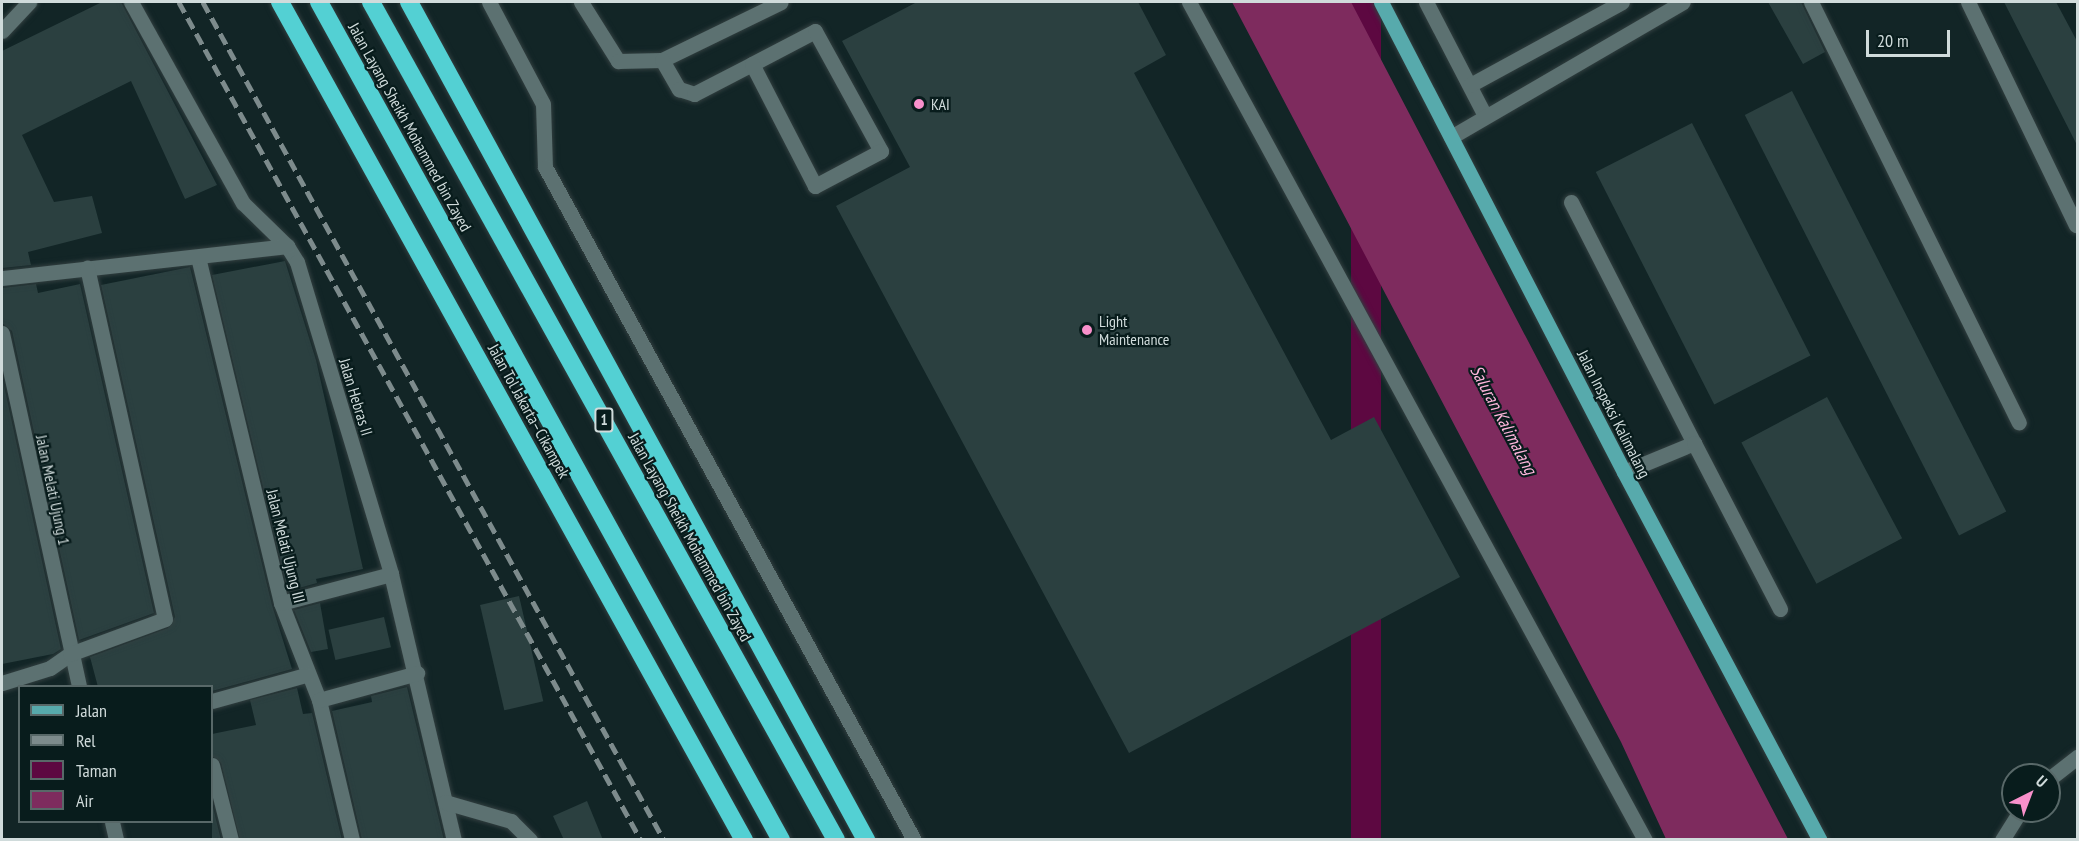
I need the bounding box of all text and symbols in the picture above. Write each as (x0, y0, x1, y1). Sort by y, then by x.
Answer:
scale bar (1869, 18, 1953, 56)
street label: Jalan Layang Sheikh Mohammed bin Zayed (344, 19, 476, 235)
text: 20 m (1877, 29, 1909, 52)
place label: KAI (931, 94, 950, 114)
marker: KAI (912, 97, 926, 111)
place label: Light Maintenance (1099, 311, 1169, 349)
marker: Light Maintenance (1080, 323, 1094, 337)
street label: Jalan Tol Jakarta–Cikampek (484, 340, 574, 482)
street label: Jalan Inspeksi Kalimalang (1573, 347, 1655, 481)
street label: Jalan Hebras II (335, 356, 377, 438)
water label: Saluran Kalimalang (1465, 362, 1541, 478)
road number: 1 (594, 408, 614, 432)
street label: Jalan Layang Sheikh Mohammed bin Zayed (624, 429, 756, 645)
street label: Jalan Melati Ujung 1 (32, 433, 74, 547)
street label: Jalan Melati Ujung III (263, 487, 309, 605)
legend (18, 685, 213, 823)
text: Jalan (76, 699, 107, 722)
text: Rel (76, 729, 96, 752)
text: Taman (76, 759, 117, 782)
north arrow (2001, 763, 2061, 823)
text: U (2032, 771, 2051, 791)
text: Air (76, 789, 93, 812)

